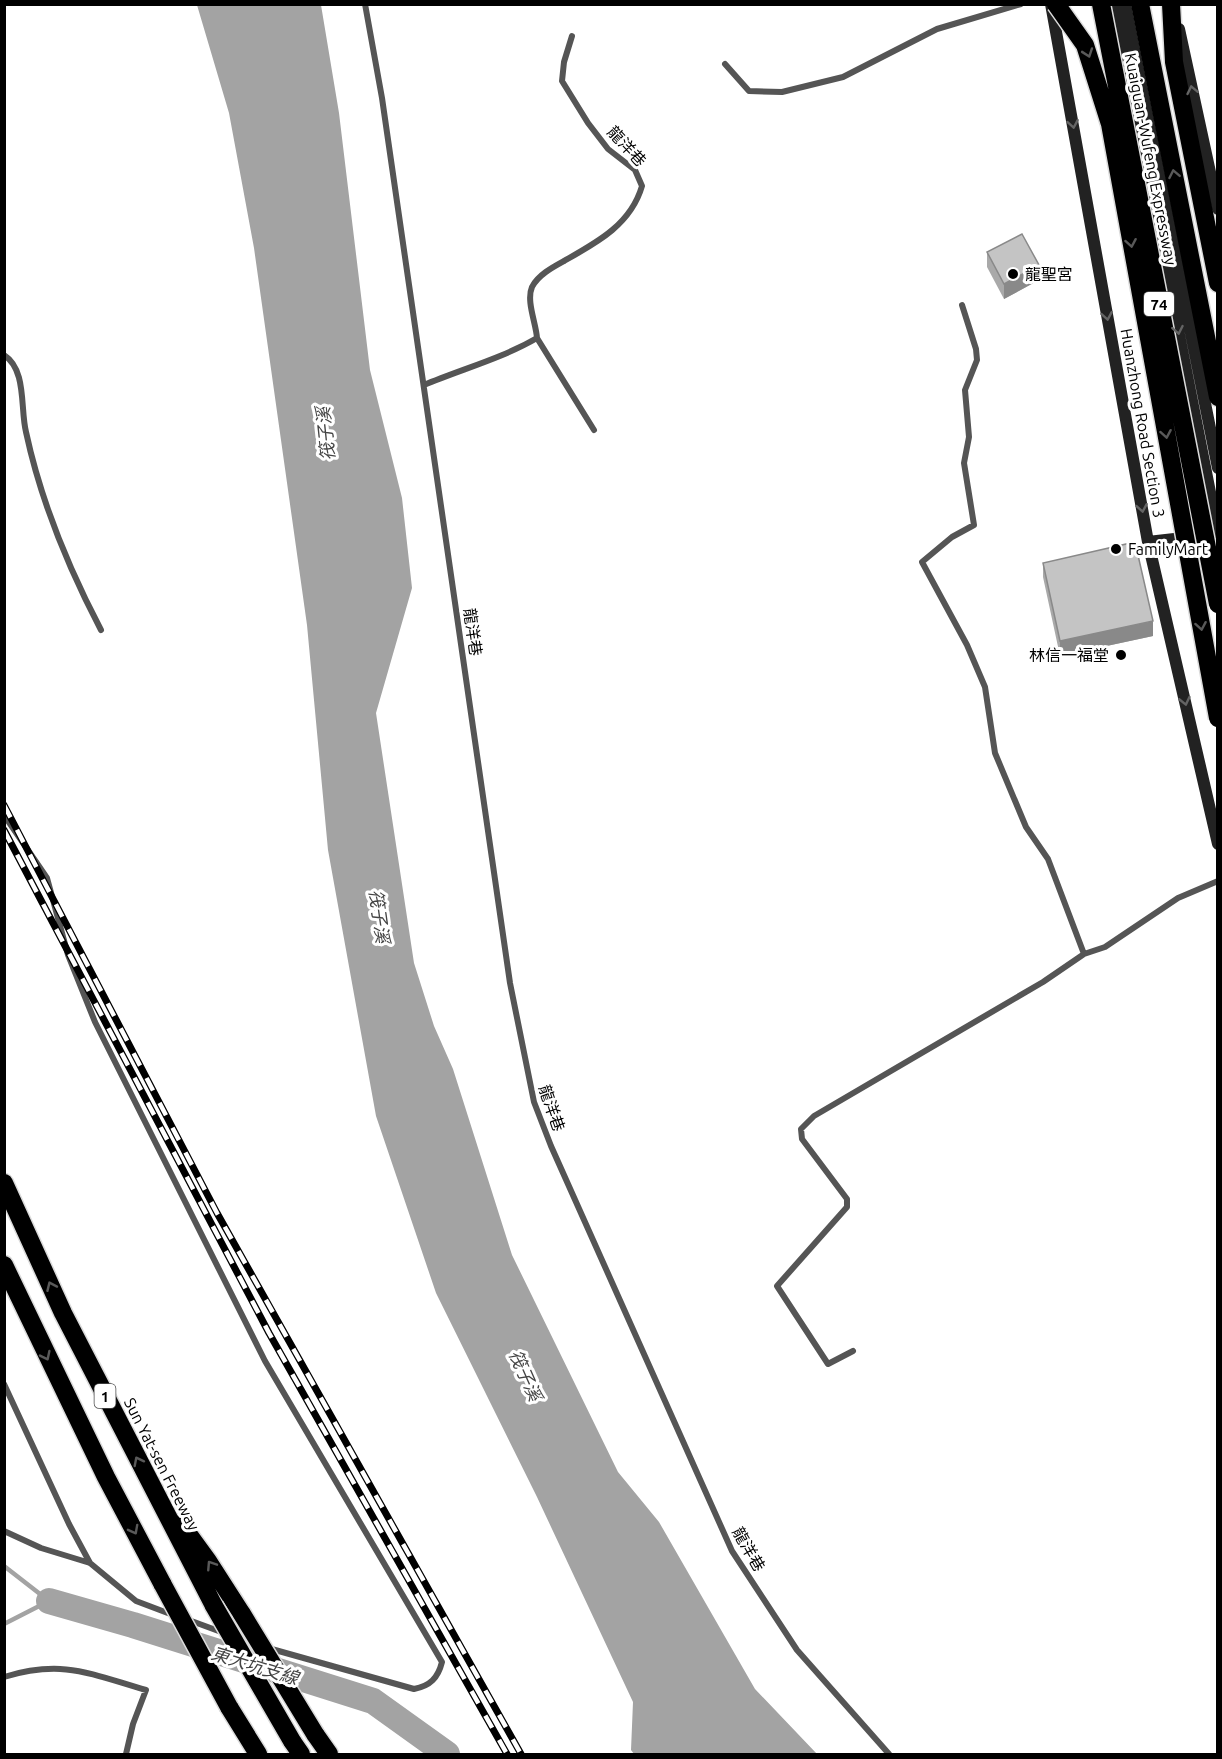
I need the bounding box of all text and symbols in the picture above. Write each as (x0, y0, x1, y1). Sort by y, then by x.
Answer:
one-way arrow (1080, 47, 1093, 58)
street label: Kuaiguan-Wufeng Expressway (1122, 51, 1180, 267)
one-way arrow (1186, 86, 1199, 96)
one-way arrow (1066, 119, 1078, 129)
street label: 龍洋巷 (604, 122, 650, 170)
one-way arrow (1168, 170, 1181, 180)
one-way arrow (1124, 237, 1137, 247)
place label: 龍聖宮 (1025, 265, 1073, 283)
marker: 龍聖宮 (1006, 267, 1020, 281)
road number: 74 (1144, 292, 1174, 316)
one-way arrow (1100, 311, 1113, 321)
one-way arrow (1170, 324, 1183, 334)
street label: Huanzhong Road Section 3 (1117, 327, 1169, 519)
water label: 筏子溪 (312, 403, 338, 462)
one-way arrow (1159, 429, 1172, 439)
one-way arrow (1135, 503, 1148, 513)
place label: FamilyMart (1128, 540, 1209, 558)
marker: FamilyMart (1109, 542, 1123, 556)
street label: 龍洋巷 (461, 607, 485, 657)
one-way arrow (1194, 621, 1207, 631)
place label: 林信一福堂 (1029, 646, 1109, 664)
marker: 林信一福堂 (1114, 648, 1128, 662)
one-way arrow (1177, 696, 1190, 706)
water label: 筏子溪 (366, 888, 394, 947)
street label: 龍洋巷 (536, 1082, 568, 1134)
one-way arrow (46, 1282, 58, 1293)
water label: 筏子溪 (506, 1346, 547, 1406)
one-way arrow (39, 1350, 51, 1361)
road number: 1 (94, 1384, 116, 1408)
street label: Sun Yat-sen Freeway (121, 1395, 203, 1534)
one-way arrow (134, 1456, 145, 1467)
one-way arrow (127, 1524, 138, 1534)
street label: 龍洋巷 (729, 1524, 769, 1574)
one-way arrow (207, 1561, 218, 1572)
water label: 東大坑支線 (209, 1642, 303, 1688)

